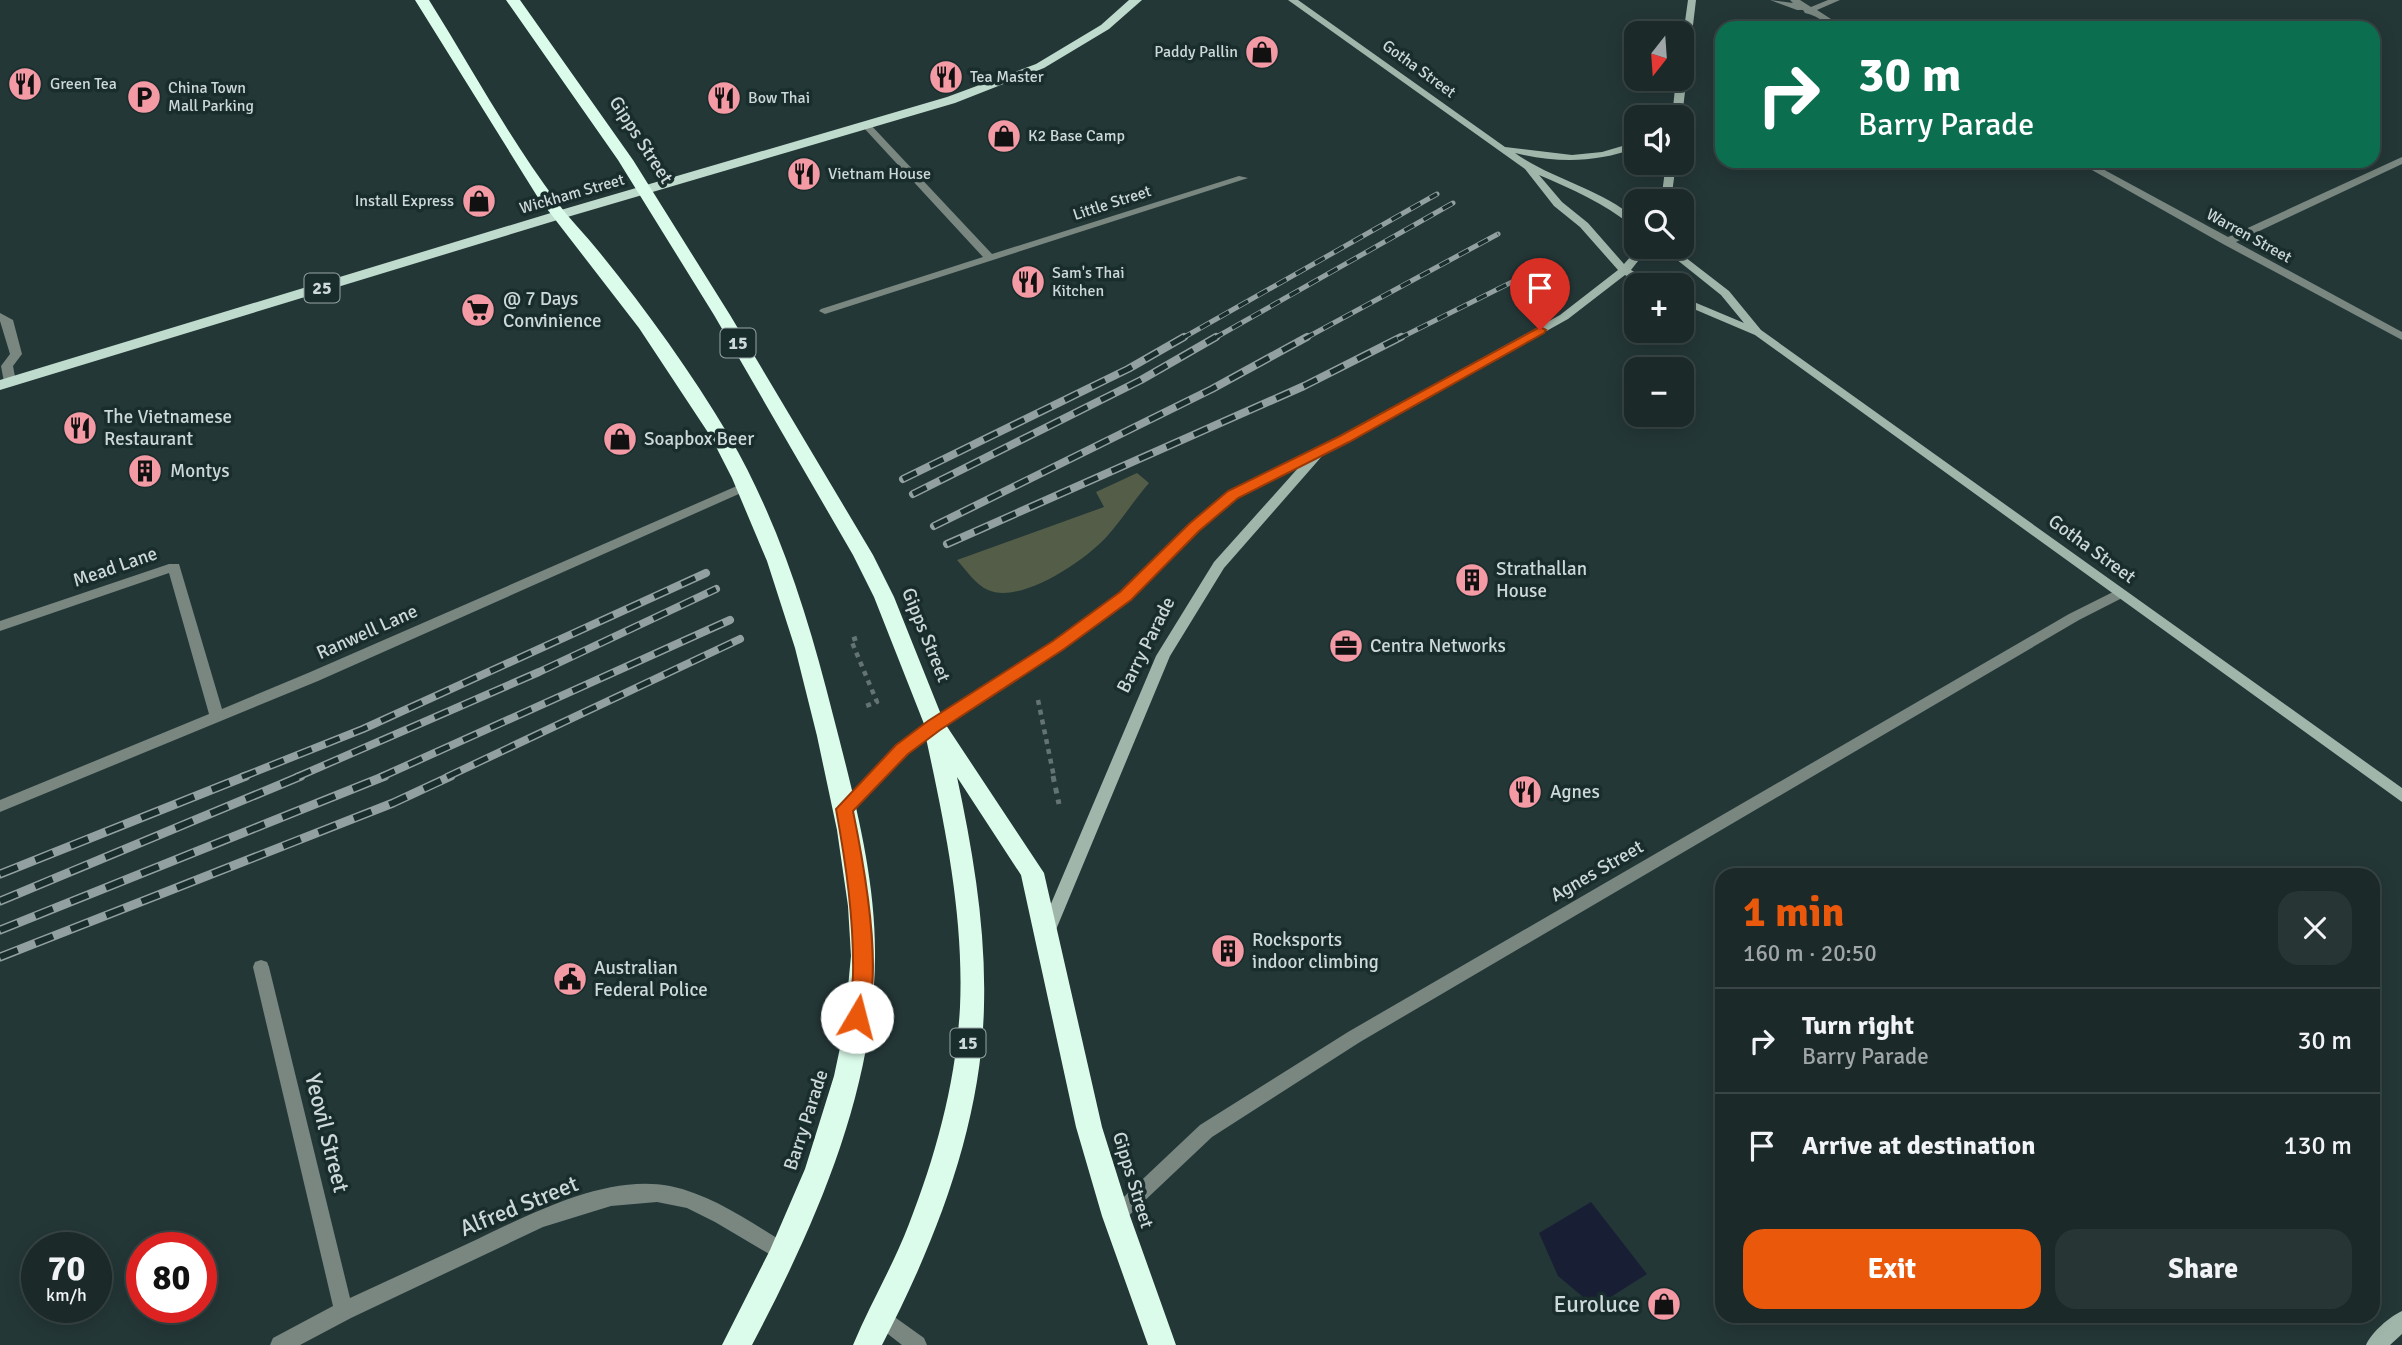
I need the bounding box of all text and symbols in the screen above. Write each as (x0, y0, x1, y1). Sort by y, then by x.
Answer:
north arrow (1624, 21, 1694, 91)
map controls (1624, 21, 1694, 427)
shop icon: Paddy Pallin (1243, 33, 1281, 71)
street label: Gotha Street (1378, 36, 1460, 103)
place label: Paddy Pallin (1154, 42, 1238, 62)
text: 30 m (1858, 45, 1961, 105)
icon: right (1743, 49, 1834, 140)
restaurant icon: Tea Master (927, 58, 965, 96)
restaurant icon: Green Tea (6, 65, 44, 103)
place label: Tea Master (970, 67, 1044, 87)
place label: Green Tea (50, 74, 117, 94)
parking icon: China Town Mall Parking (125, 78, 163, 116)
place label: China Town Mall Parking (168, 78, 254, 116)
restaurant icon: Bow Thai (705, 79, 743, 117)
place label: Bow Thai (748, 88, 810, 108)
street label: Gipps Street (604, 92, 678, 189)
button: sound (1624, 105, 1694, 175)
text: Barry Parade (1858, 105, 2034, 144)
shop icon: K2 Base Camp (985, 117, 1023, 155)
place label: K2 Base Camp (1028, 126, 1125, 146)
restaurant icon: Vietnam House (785, 155, 823, 193)
place label: Vietnam House (828, 164, 931, 184)
street label: Wickham Street (517, 169, 627, 219)
street label: Little Street (1070, 181, 1154, 225)
shop icon: Install Express (460, 182, 498, 220)
button: search (1624, 189, 1694, 259)
place label: Install Express (355, 191, 454, 211)
street label: Warren Street (2203, 204, 2296, 268)
pin (1510, 258, 1570, 330)
restaurant icon: Sam's Thai Kitchen (1009, 263, 1047, 301)
place label: Sam's Thai Kitchen (1052, 263, 1125, 301)
icon: arrive (1521, 269, 1559, 307)
button: + (1624, 273, 1694, 343)
road number: 25 (304, 274, 340, 302)
place label: @ 7 Days Convinience (503, 287, 602, 333)
supermarket icon: @ 7 Days Convinience (459, 291, 497, 329)
road number: 15 (720, 328, 756, 358)
button: − (1624, 357, 1694, 427)
place label: The Vietnamese Restaurant (104, 405, 232, 451)
restaurant icon: The Vietnamese Restaurant (61, 409, 99, 447)
shop icon: Soapbox Beer (601, 420, 639, 458)
place label: Soapbox Beer (644, 427, 754, 451)
building icon: Montys (126, 452, 164, 490)
place label: Montys (170, 459, 230, 483)
street label: Gotha Street (2044, 509, 2141, 589)
street label: Mead Lane (70, 541, 160, 593)
place label: Strathallan House (1496, 557, 1587, 603)
building icon: Strathallan House (1453, 561, 1491, 599)
street label: Gipps Street (896, 584, 956, 686)
street label: Barry Parade (1112, 593, 1180, 697)
street label: Ranwell Lane (313, 599, 421, 665)
office icon: Centra Networks (1327, 627, 1365, 665)
place label: Centra Networks (1370, 634, 1506, 658)
restaurant icon: Agnes (1506, 773, 1544, 811)
place label: Agnes (1550, 780, 1600, 804)
street label: Agnes Street (1546, 835, 1648, 907)
text: 1 min (1743, 887, 1844, 938)
button: close (2278, 891, 2352, 965)
place label: Rocksports indoor climbing (1252, 928, 1379, 974)
building icon: Rocksports indoor climbing (1209, 932, 1247, 970)
text: 160 m · 20:50 (1743, 939, 1877, 968)
place label: Australian Federal Police (594, 956, 708, 1002)
public building icon: Australian Federal Police (551, 960, 589, 998)
position arrow (820, 980, 894, 1054)
text: Turn right (1802, 1010, 1914, 1042)
icon: right (1743, 1022, 1781, 1060)
text: 30 m (2297, 1025, 2352, 1057)
road number: 15 (950, 1028, 986, 1058)
text: Barry Parade (1802, 1042, 1929, 1071)
street label: Barry Parade (778, 1067, 834, 1173)
street label: Yeovil Street (298, 1070, 356, 1196)
icon: arrive (1743, 1127, 1781, 1165)
street label: Gipps Street (1107, 1129, 1159, 1231)
text: Arrive at destination (1802, 1130, 2035, 1162)
text: 130 m (2283, 1130, 2352, 1162)
street label: Alfred Street (455, 1169, 583, 1243)
button: Exit (1743, 1229, 2041, 1309)
button: Share (2055, 1229, 2352, 1309)
speed limit sign: 80 (126, 1232, 217, 1323)
text: 70 (48, 1247, 85, 1290)
text: km/h (46, 1284, 87, 1306)
shop icon: Euroluce (1645, 1285, 1683, 1323)
place label: Euroluce (1553, 1290, 1640, 1319)

